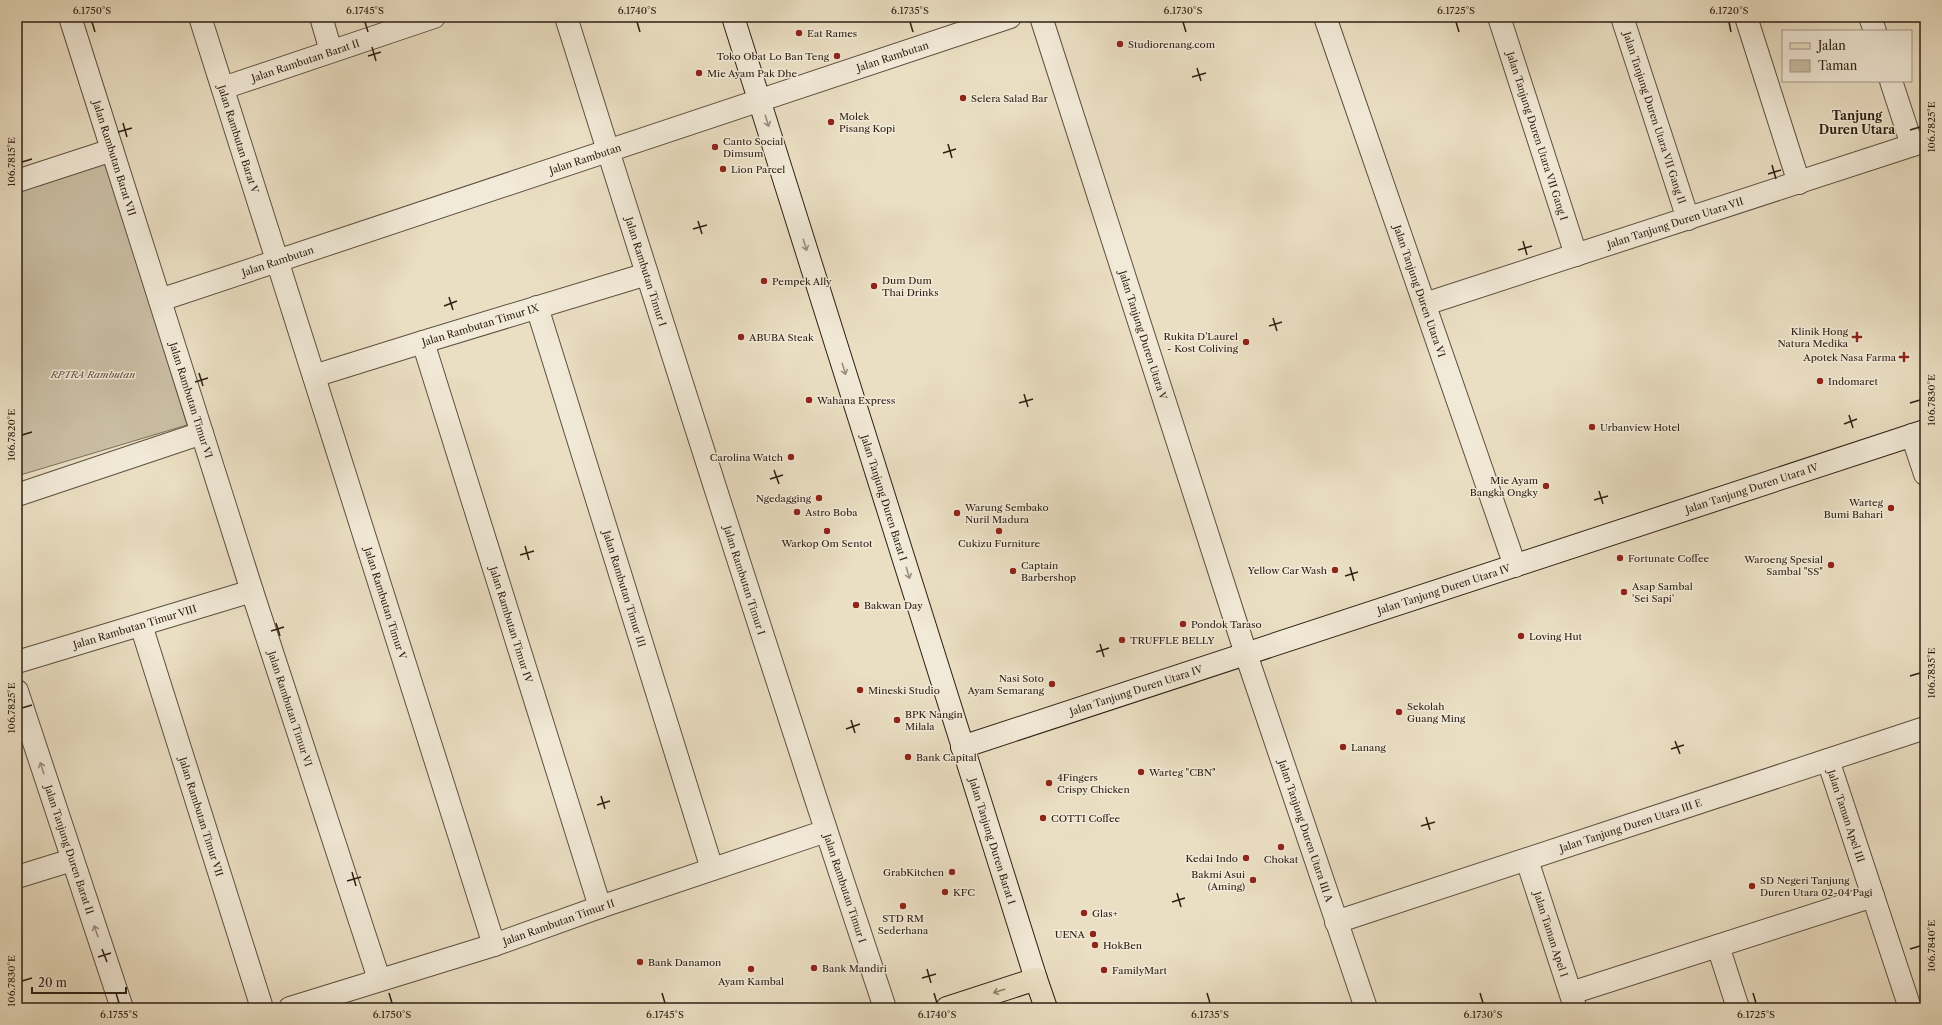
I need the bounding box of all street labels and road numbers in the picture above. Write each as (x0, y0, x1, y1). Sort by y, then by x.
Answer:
street label: Jalan Tanjung Duren Utara VII Gang II (1620, 28, 1689, 206)
street label: Jalan Rambutan Barat II (248, 36, 361, 85)
street label: Jalan Rambutan (853, 38, 931, 75)
street label: Jalan Tanjung Duren Utara VII Gang I (1504, 48, 1571, 222)
street label: Jalan Rambutan Barat V (215, 81, 262, 195)
street label: Jalan Rambutan Barat VII (90, 97, 139, 218)
street label: Jalan Rambutan (545, 140, 623, 177)
street label: Jalan Tanjung Duren Utara VII (1603, 194, 1745, 251)
street label: Jalan Rambutan Timur I (622, 214, 670, 328)
street label: Jalan Tanjung Duren Utara VI (1390, 221, 1449, 359)
street label: Jalan Rambutan (238, 243, 316, 279)
street label: Jalan Tanjung Duren Utara V (1116, 267, 1170, 402)
street label: Jalan Rambutan Timur IX (418, 301, 540, 349)
street label: Jalan Rambutan Timur VI (166, 339, 216, 460)
street label: Jalan Tanjung Duren Barat I (858, 431, 910, 563)
street label: Jalan Tanjung Duren Utara IV (1682, 460, 1820, 516)
street label: Jalan Rambutan Timur I (721, 522, 769, 637)
street label: Jalan Rambutan Timur III (600, 527, 649, 649)
street label: Jalan Rambutan Timur V (361, 544, 410, 662)
street label: Jalan Tanjung Duren Utara IV (1374, 561, 1513, 617)
street label: Jalan Rambutan Timur IV (487, 563, 536, 685)
street label: Jalan Rambutan Timur VIII (70, 602, 198, 652)
street label: Jalan Rambutan Timur VI (265, 647, 316, 768)
street label: Jalan Tanjung Duren Utara IV (1066, 662, 1205, 718)
street label: Jalan Rambutan Timur VII (176, 753, 227, 878)
street label: Jalan Tanjung Duren Utara III A (1275, 756, 1336, 904)
street label: Jalan Taman Apel III (1825, 766, 1868, 864)
street label: Jalan Tanjung Duren Barat I (966, 774, 1019, 906)
street label: Jalan Tanjung Duren Barat II (41, 781, 97, 916)
street label: Jalan Tanjung Duren Utara III E (1556, 796, 1703, 855)
street label: Jalan Rambutan Timur I (821, 830, 869, 945)
street label: Jalan Taman Apel I (1531, 888, 1571, 979)
street label: Jalan Rambutan Timur II (499, 896, 616, 949)

